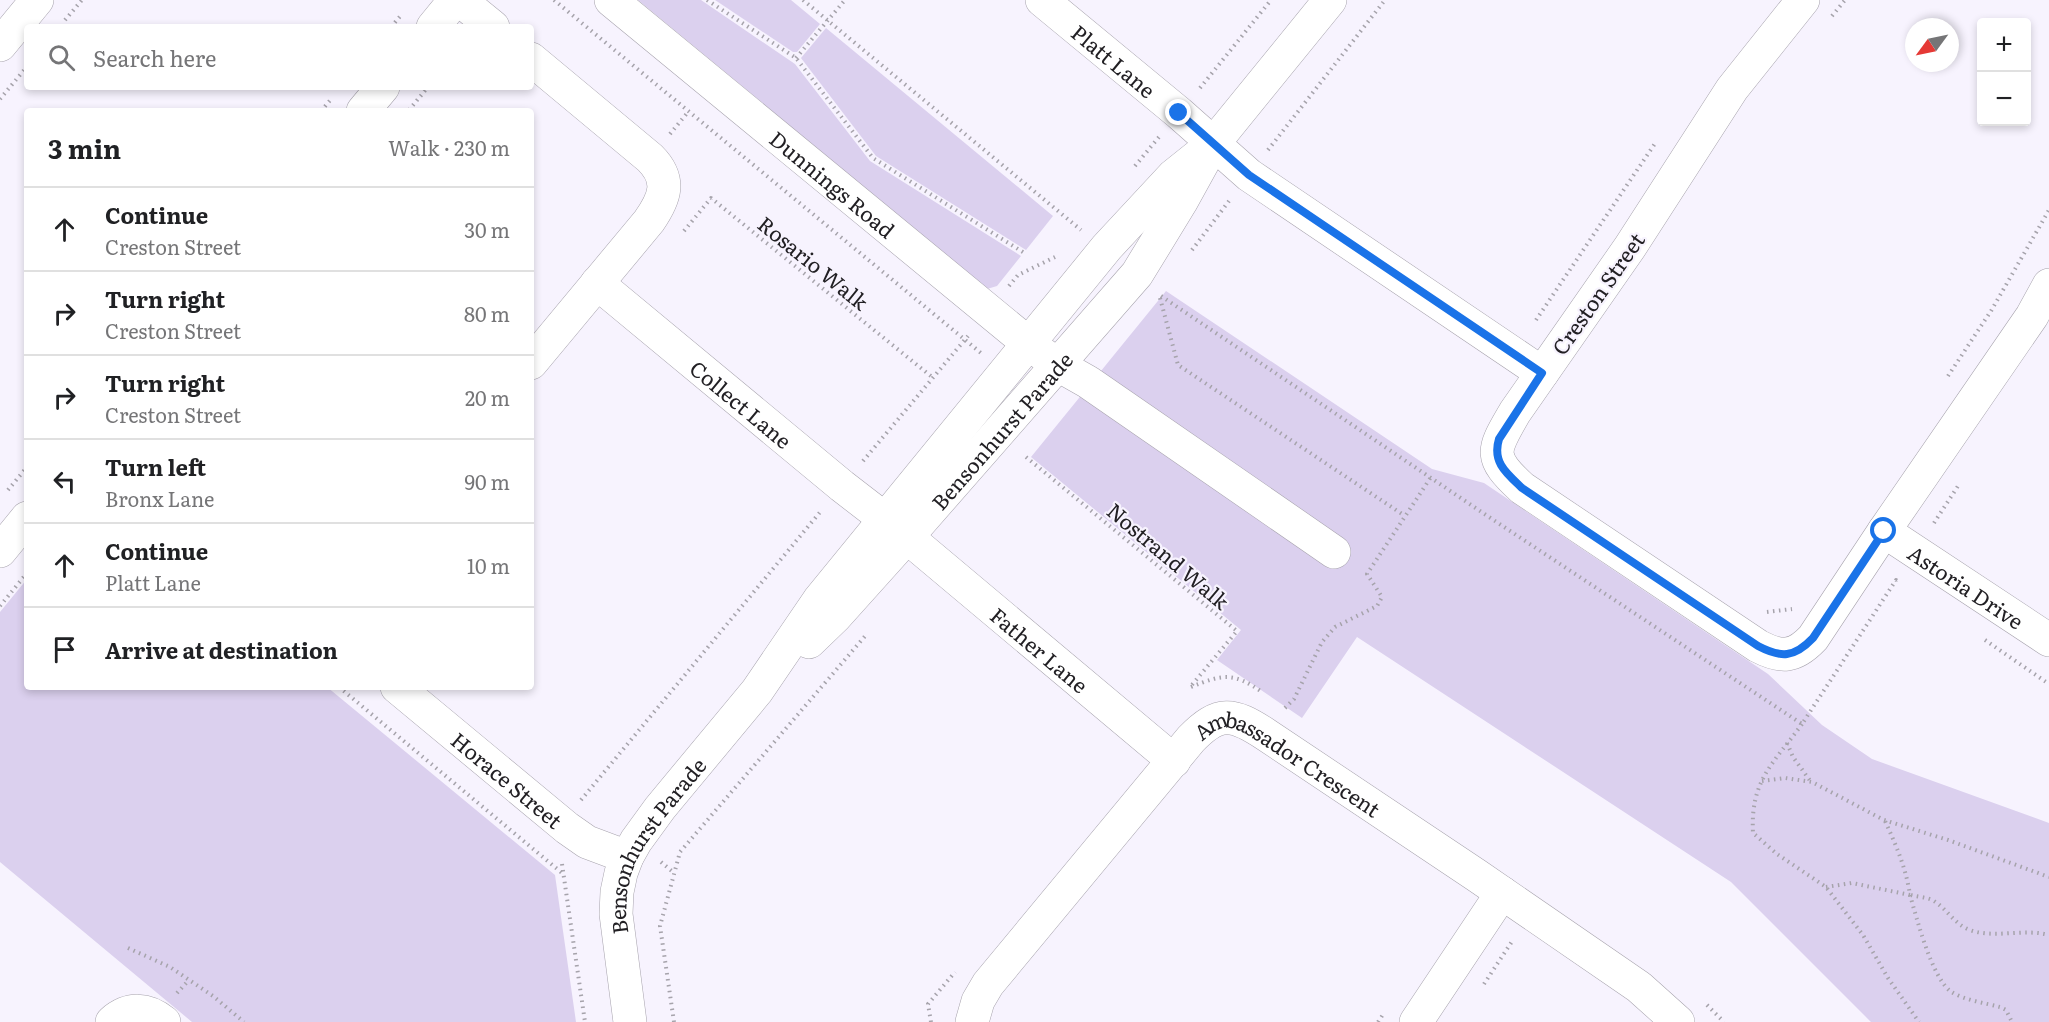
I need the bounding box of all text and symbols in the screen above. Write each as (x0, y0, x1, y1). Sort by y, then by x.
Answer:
street label: Platt Lane (1066, 16, 1163, 104)
north arrow (1905, 18, 1959, 72)
map controls (1977, 18, 2031, 126)
button: + (1977, 18, 2031, 72)
search box (24, 24, 534, 90)
icon: search (45, 41, 78, 74)
text: Search here (93, 41, 216, 74)
button: − (1977, 72, 2031, 126)
route end (1165, 99, 1191, 125)
street label: Dunnings Road (764, 122, 903, 244)
text: 3 min (48, 128, 121, 167)
text: Walk · 230 m (388, 132, 510, 162)
text: Continue (105, 198, 208, 231)
street label: Rosario Walk (752, 208, 876, 316)
icon: ahead (48, 213, 81, 246)
text: 30 m (464, 214, 510, 244)
street label: Creston Street (1543, 225, 1651, 360)
text: Creston Street (105, 231, 241, 261)
text: Turn right (105, 282, 225, 315)
icon: right (48, 297, 81, 330)
text: 80 m (464, 298, 510, 328)
text: Creston Street (105, 315, 241, 345)
street label: Bensonhurst Parade (923, 344, 1079, 516)
street label: Collect Lane (684, 352, 799, 454)
text: Turn right (105, 366, 225, 399)
icon: right (48, 381, 81, 414)
text: 20 m (465, 382, 510, 412)
text: Creston Street (105, 399, 241, 429)
text: Turn left (105, 450, 206, 483)
icon: left (48, 465, 81, 498)
text: 90 m (465, 466, 510, 496)
text: Bronx Lane (105, 483, 214, 513)
street label: Nostrand Walk (1101, 494, 1237, 616)
route start (1870, 517, 1896, 543)
text: Continue (105, 534, 208, 567)
street label: Astoria Drive (1903, 536, 2031, 635)
icon: ahead (48, 549, 81, 582)
text: 10 m (467, 550, 510, 580)
text: Platt Lane (105, 567, 201, 597)
street label: Father Lane (985, 599, 1096, 699)
icon: arrive (48, 633, 81, 666)
text: Arrive at destination (105, 633, 338, 666)
street label: Ambassador Crescent (1186, 702, 1388, 823)
street label: Horace Street (445, 723, 571, 835)
street label: Bensonhurst Parade (600, 750, 712, 936)

